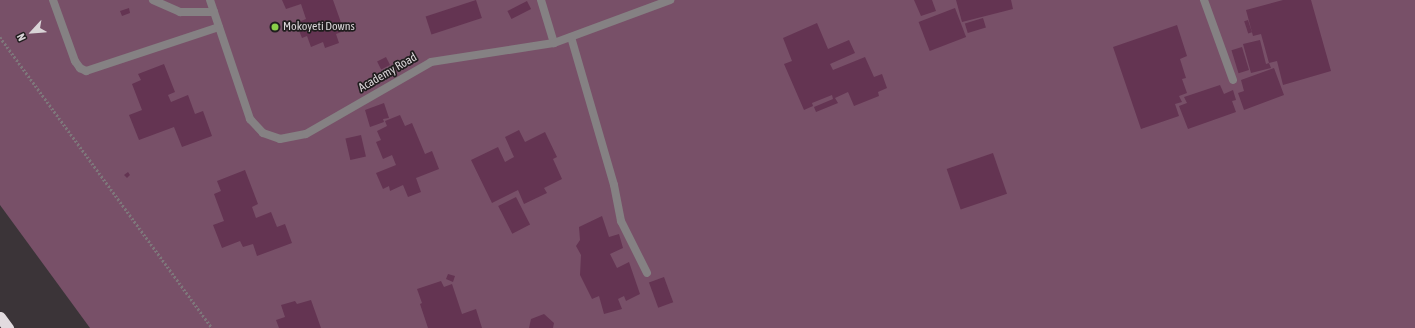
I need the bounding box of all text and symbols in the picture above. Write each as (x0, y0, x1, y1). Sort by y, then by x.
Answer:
north arrow (12, 12, 52, 52)
place label: Mokoyeti Downs (283, 20, 355, 34)
marker: Mokoyeti Downs (270, 22, 280, 32)
text: N (14, 32, 28, 43)
street label: Academy Road (356, 50, 420, 96)

